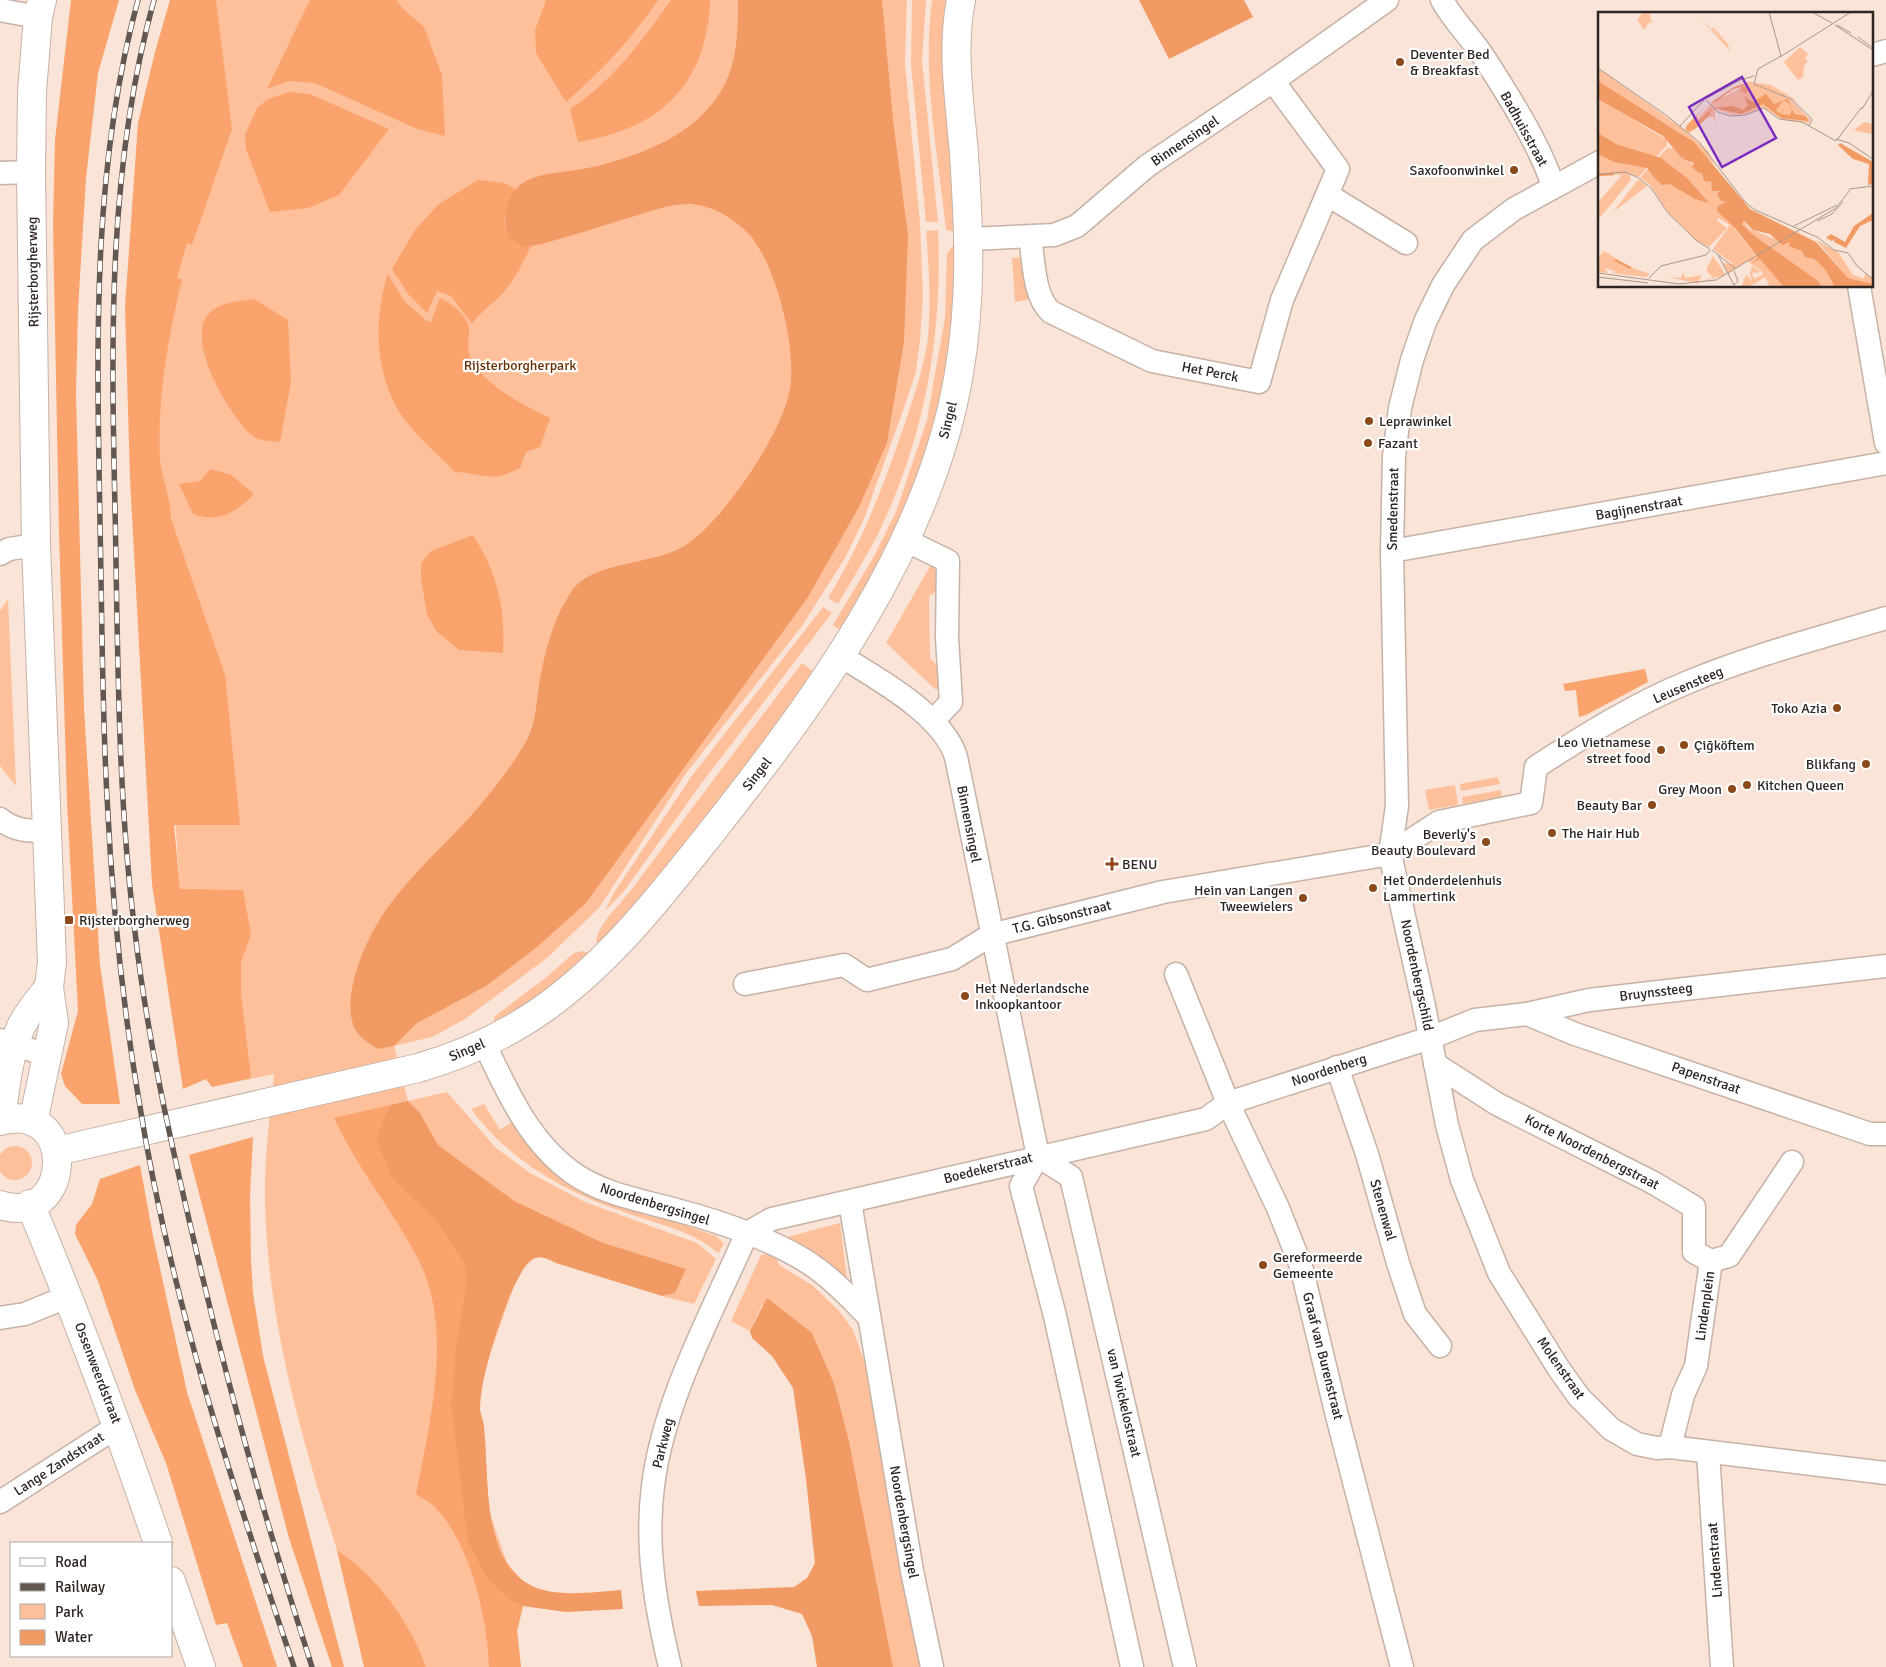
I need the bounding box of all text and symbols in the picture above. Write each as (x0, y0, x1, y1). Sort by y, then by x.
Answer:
inset map (1598, 12, 1874, 288)
place label: Deventer Bed & Breakfast (1410, 46, 1490, 79)
marker: Deventer Bed & Breakfast (1394, 56, 1406, 68)
street label: Badhuisstraat (1496, 89, 1552, 170)
street label: Binnensingel (1148, 112, 1222, 170)
place label: Saxofoonwinkel (1410, 162, 1504, 179)
marker: Saxofoonwinkel (1508, 164, 1520, 176)
street label: Rijsterborgherweg (24, 217, 42, 327)
park label: Rijsterborgherpark (464, 357, 576, 374)
street label: Het Perck (1180, 358, 1240, 386)
street label: Singel (935, 400, 961, 440)
place label: Leprawinkel (1379, 413, 1452, 430)
marker: Leprawinkel (1363, 415, 1375, 427)
place label: Fazant (1378, 435, 1418, 452)
marker: Fazant (1362, 437, 1374, 449)
street label: Smedenstraat (1384, 467, 1402, 551)
street label: Bagijnenstraat (1594, 492, 1684, 524)
street label: Leusensteeg (1650, 663, 1726, 707)
place label: Toko Azia (1771, 700, 1827, 717)
marker: Toko Azia (1831, 702, 1843, 714)
place label: Leo Vietnamese street food (1557, 734, 1651, 767)
place label: Çiğköftem (1694, 737, 1755, 754)
marker: Çiğköftem (1678, 739, 1690, 751)
marker: Leo Vietnamese street food (1655, 744, 1667, 756)
street label: Singel (739, 754, 775, 794)
place label: Blikfang (1806, 756, 1856, 773)
marker: Blikfang (1860, 758, 1872, 770)
place label: Kitchen Queen (1757, 777, 1844, 794)
marker: Kitchen Queen (1741, 779, 1753, 791)
place label: Grey Moon (1658, 781, 1722, 798)
marker: Grey Moon (1726, 783, 1738, 795)
street label: Binnensingel (953, 784, 985, 864)
place label: Beauty Bar (1576, 797, 1643, 814)
marker: Beauty Bar (1646, 799, 1658, 811)
place label: The Hair Hub (1562, 825, 1640, 842)
place label: Beverly's Beauty Boulevard (1371, 826, 1476, 859)
marker: The Hair Hub (1546, 827, 1558, 839)
marker: Beverly's Beauty Boulevard (1480, 836, 1492, 848)
place label: BENU (1122, 856, 1157, 873)
marker: BENU (1106, 858, 1118, 870)
place label: Het Onderdelenhuis Lammertink (1383, 872, 1502, 905)
place label: Hein van Langen Tweewielers (1194, 882, 1293, 915)
marker: Het Onderdelenhuis Lammertink (1367, 882, 1379, 894)
marker: Hein van Langen Tweewielers (1297, 892, 1309, 904)
street label: T.G. Gibsonstraat (1011, 897, 1113, 937)
place label: Rijsterborgherweg (79, 912, 190, 929)
marker: Rijsterborgherweg (63, 914, 75, 926)
street label: Noordenbergschild (1397, 918, 1437, 1032)
street label: Bruynssteeg (1618, 979, 1694, 1005)
place label: Het Nederlandsche Inkoopkantoor (975, 980, 1089, 1013)
marker: Het Nederlandsche Inkoopkantoor (959, 990, 971, 1002)
street label: Singel (446, 1035, 488, 1065)
street label: Noordenberg (1289, 1050, 1369, 1090)
street label: Papenstraat (1669, 1058, 1743, 1098)
street label: Korte Noordenbergstraat (1522, 1111, 1662, 1193)
street label: Boedekerstraat (942, 1149, 1034, 1187)
street label: Stenenwal (1366, 1177, 1400, 1243)
street label: Noordenbergsingel (598, 1179, 712, 1229)
place label: Gereformeerde Gemeente (1273, 1249, 1363, 1282)
marker: Gereformeerde Gemeente (1257, 1259, 1269, 1271)
street label: Lindenplein (1692, 1270, 1718, 1342)
street label: Graaf van Burenstraat (1299, 1290, 1347, 1422)
street label: Ossenweerdstraat (71, 1320, 125, 1426)
street label: Molenstraat (1533, 1334, 1589, 1403)
street label: van Twickelostraat (1103, 1347, 1145, 1459)
street label: Parkweg (649, 1416, 677, 1470)
street label: Lange Zandstraat (11, 1428, 107, 1500)
street label: Noordenbergsingel (886, 1464, 922, 1580)
street label: Lindenstraat (1704, 1522, 1726, 1598)
legend (10, 1542, 172, 1657)
text: Road (55, 1553, 87, 1571)
text: Railway (55, 1578, 105, 1596)
text: Park (55, 1603, 84, 1621)
text: Water (55, 1628, 93, 1646)

